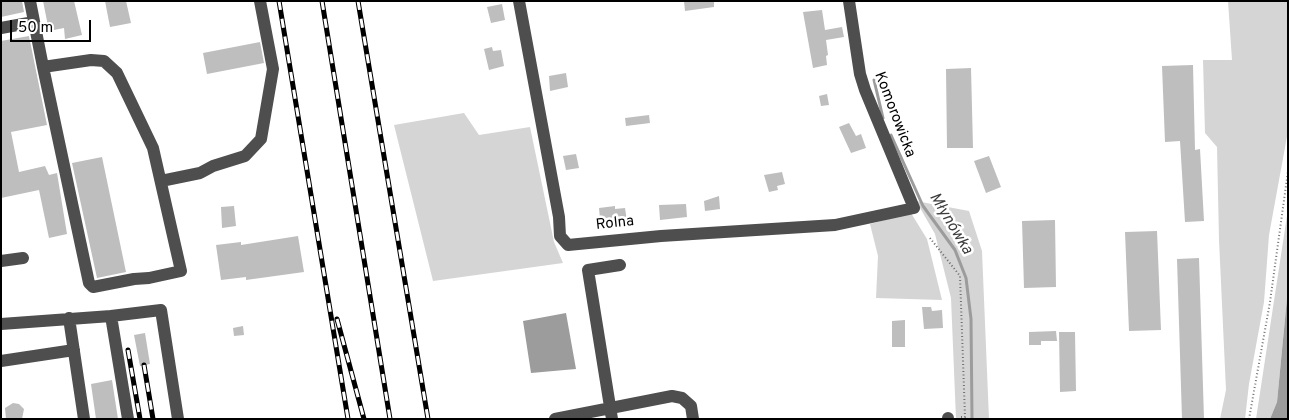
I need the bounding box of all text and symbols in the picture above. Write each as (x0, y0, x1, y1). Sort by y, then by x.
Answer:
scale bar (12, 10, 94, 42)
text: 50 m (18, 19, 53, 38)
street label: Komorowicka (869, 70, 919, 160)
water label: Młynówka (924, 190, 976, 258)
street label: Rolna (595, 213, 635, 235)

